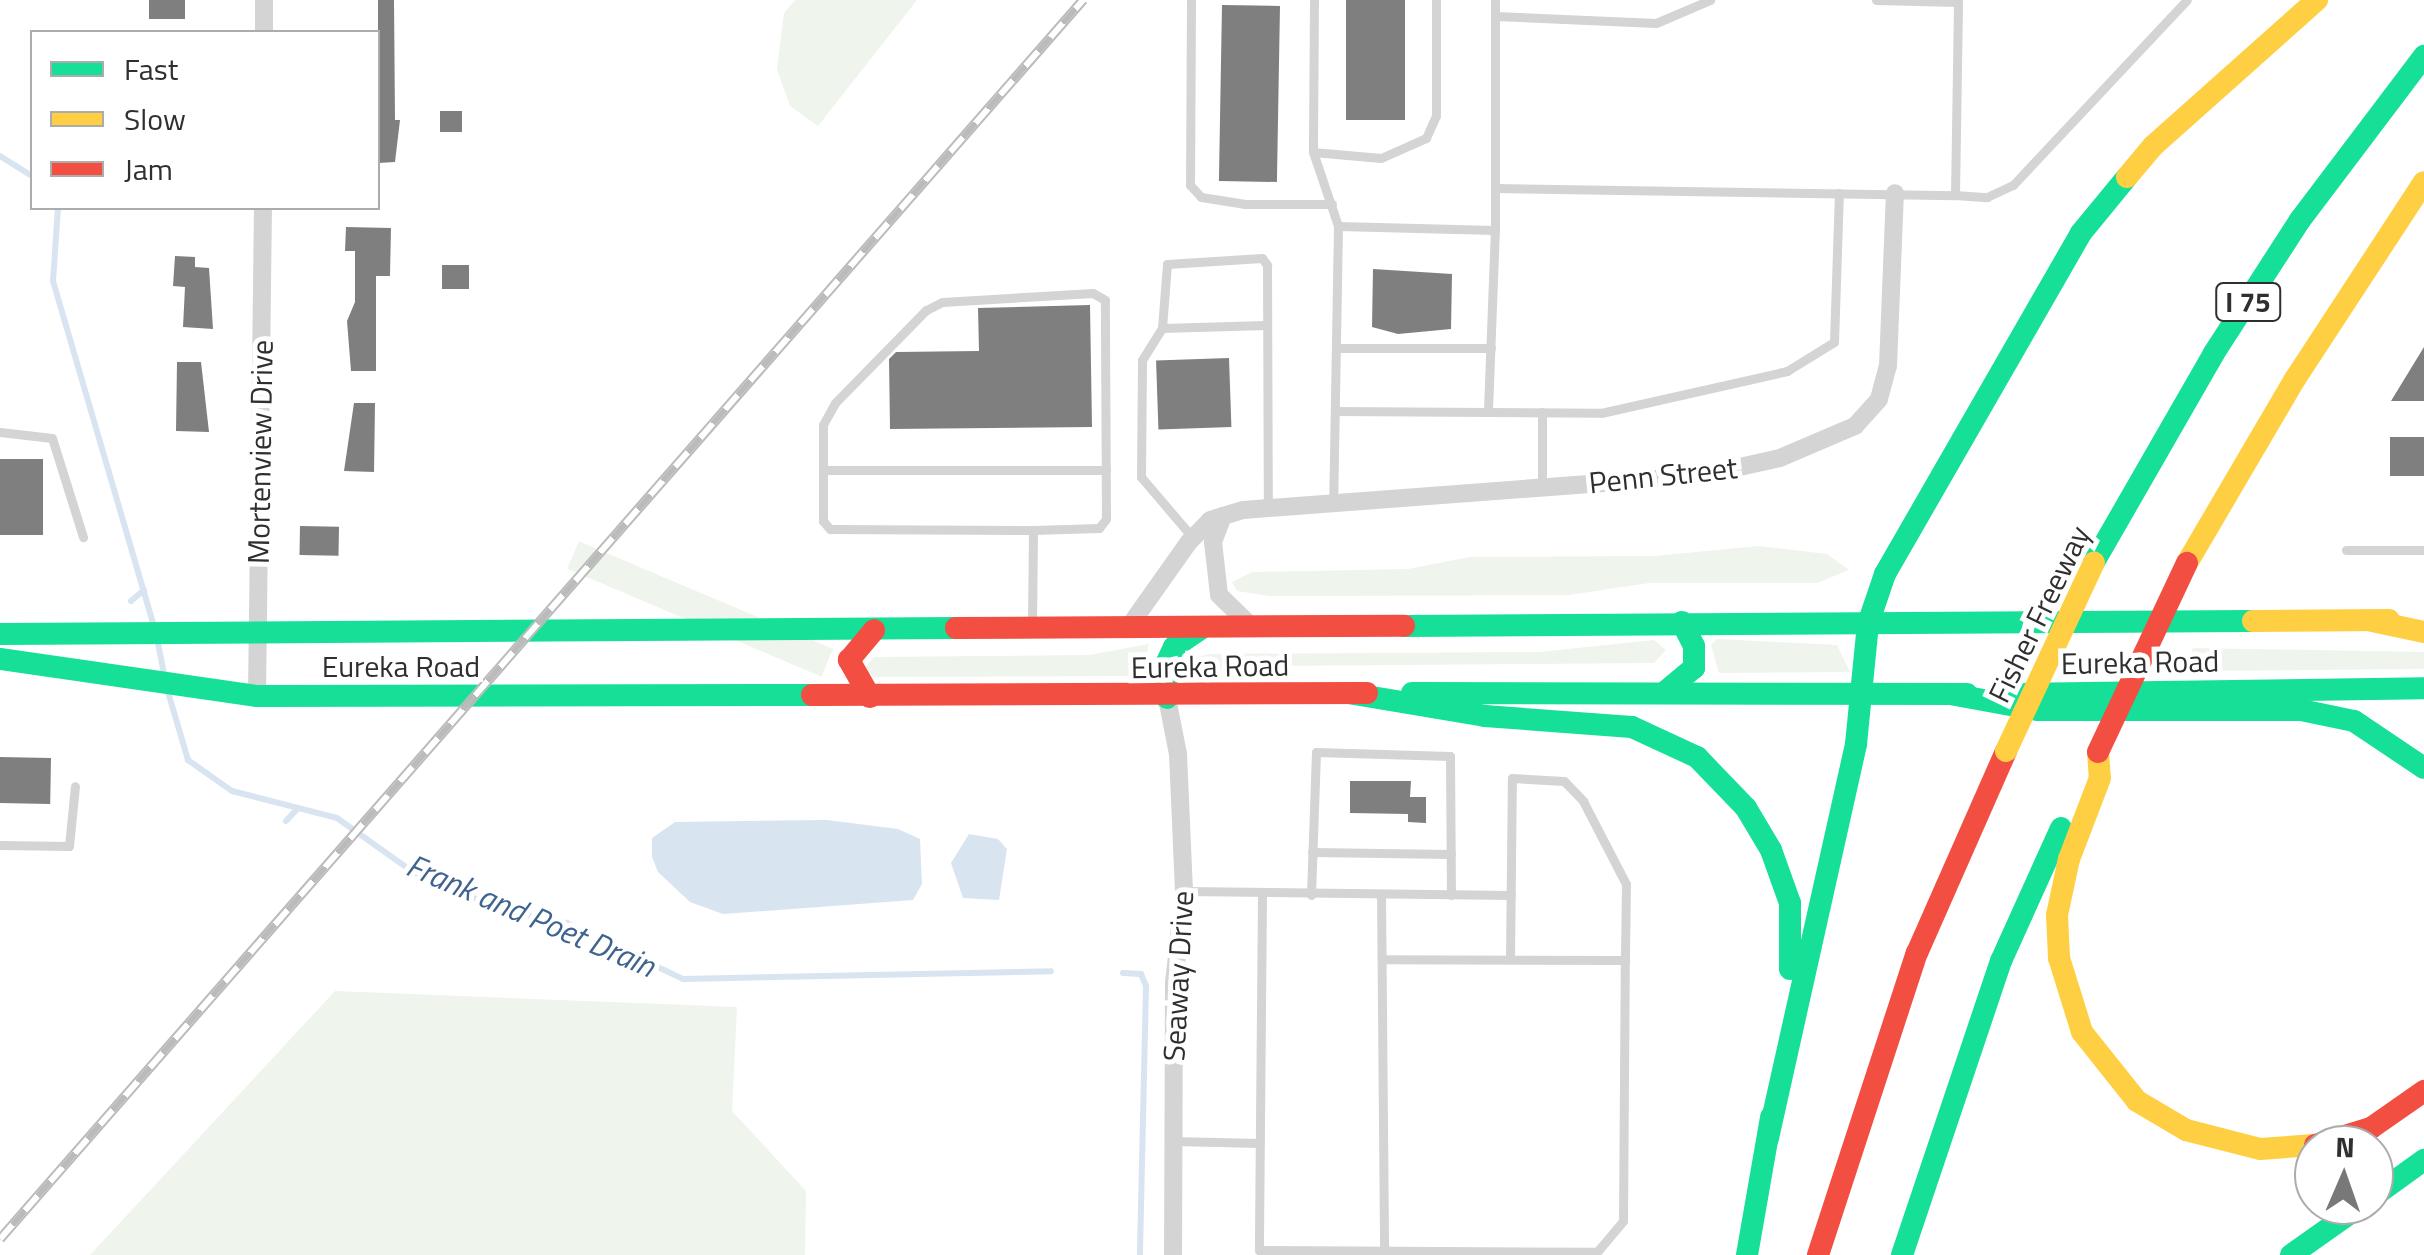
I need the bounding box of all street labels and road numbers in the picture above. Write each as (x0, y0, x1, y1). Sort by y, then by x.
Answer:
road number: I 75 (2213, 279, 2283, 325)
street label: Mortenview Drive (240, 340, 280, 564)
street label: Penn Street (1587, 449, 1739, 501)
street label: Fisher Freeway (1981, 520, 2097, 708)
street label: Eureka Road (2061, 643, 2219, 681)
street label: Eureka Road (1131, 647, 1289, 685)
street label: Eureka Road (322, 648, 480, 684)
street label: Seaway Drive (1156, 890, 1200, 1062)

